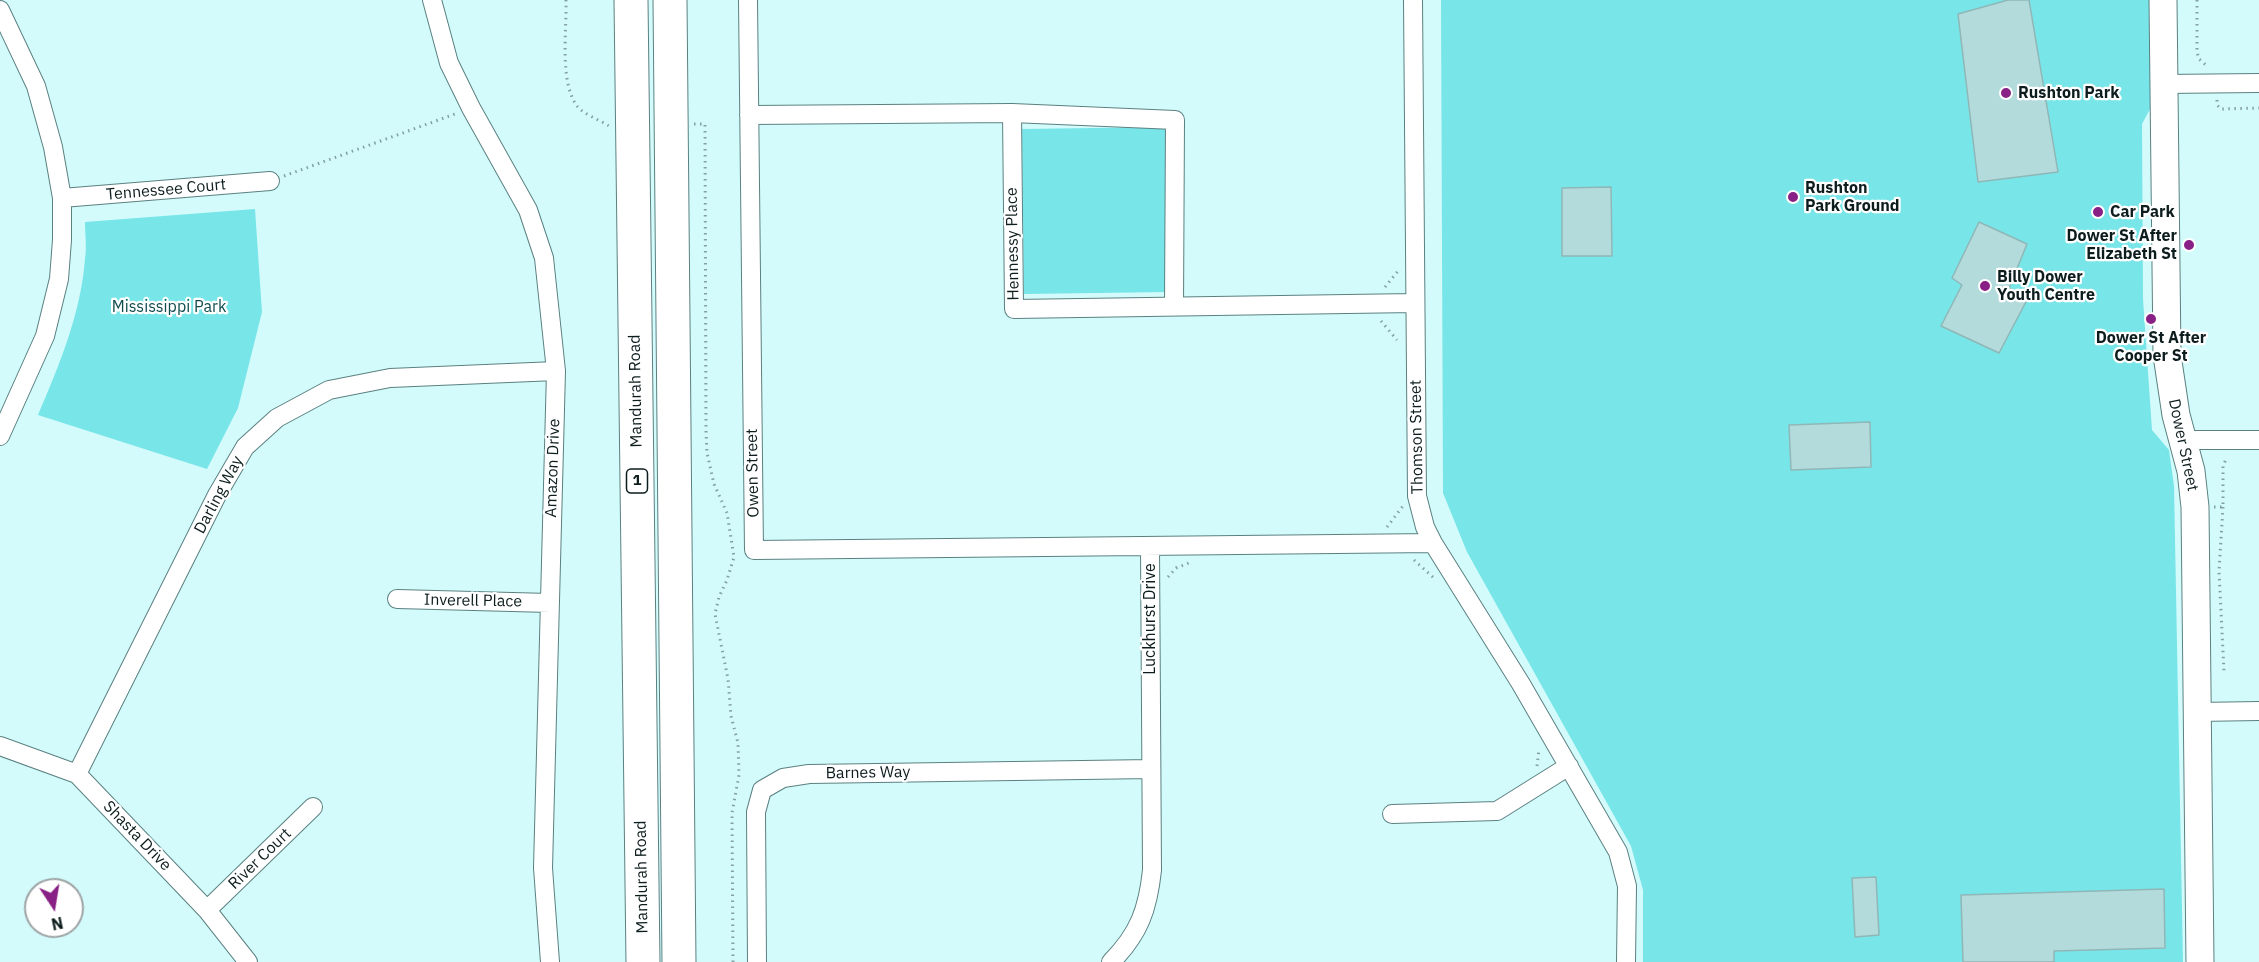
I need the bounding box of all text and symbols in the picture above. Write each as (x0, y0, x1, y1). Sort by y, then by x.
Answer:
place label: Rushton Park (2018, 83, 2119, 103)
marker: Rushton Park (1999, 86, 2013, 100)
street label: Tennessee Court (105, 175, 227, 205)
place label: Rushton Park Ground (1805, 178, 1900, 216)
street label: Hennessy Place (1002, 187, 1024, 301)
marker: Rushton Park Ground (1786, 190, 1800, 204)
place label: Car Park (2110, 202, 2175, 222)
marker: Car Park (2091, 205, 2105, 219)
place label: Dower St After Elizabeth St (2066, 226, 2177, 264)
marker: Dower St After Elizabeth St (2182, 238, 2196, 252)
place label: Billy Dower Youth Centre (1997, 267, 2095, 305)
marker: Billy Dower Youth Centre (1978, 279, 1992, 293)
park label: Mississippi Park (112, 297, 226, 317)
marker: Dower St After Cooper St (2144, 312, 2158, 326)
place label: Dower St After Cooper St (2096, 328, 2206, 366)
street label: Mandurah Road (625, 334, 647, 448)
street label: Thomson Street (1406, 380, 1428, 494)
street label: Dower Street (2164, 397, 2202, 493)
street label: Amazon Drive (542, 418, 564, 518)
street label: Owen Street (743, 428, 763, 518)
street label: Darling Way (190, 453, 248, 537)
road number: 1 (626, 469, 648, 493)
street label: Luckhurst Drive (1140, 563, 1160, 675)
street label: Inverell Place (424, 591, 522, 611)
street label: Barnes Way (825, 763, 911, 783)
street label: Shasta Drive (99, 797, 175, 875)
street label: Mandurah Road (631, 820, 653, 934)
street label: River Court (225, 824, 295, 894)
north arrow (24, 878, 84, 938)
text: N (50, 913, 65, 935)

